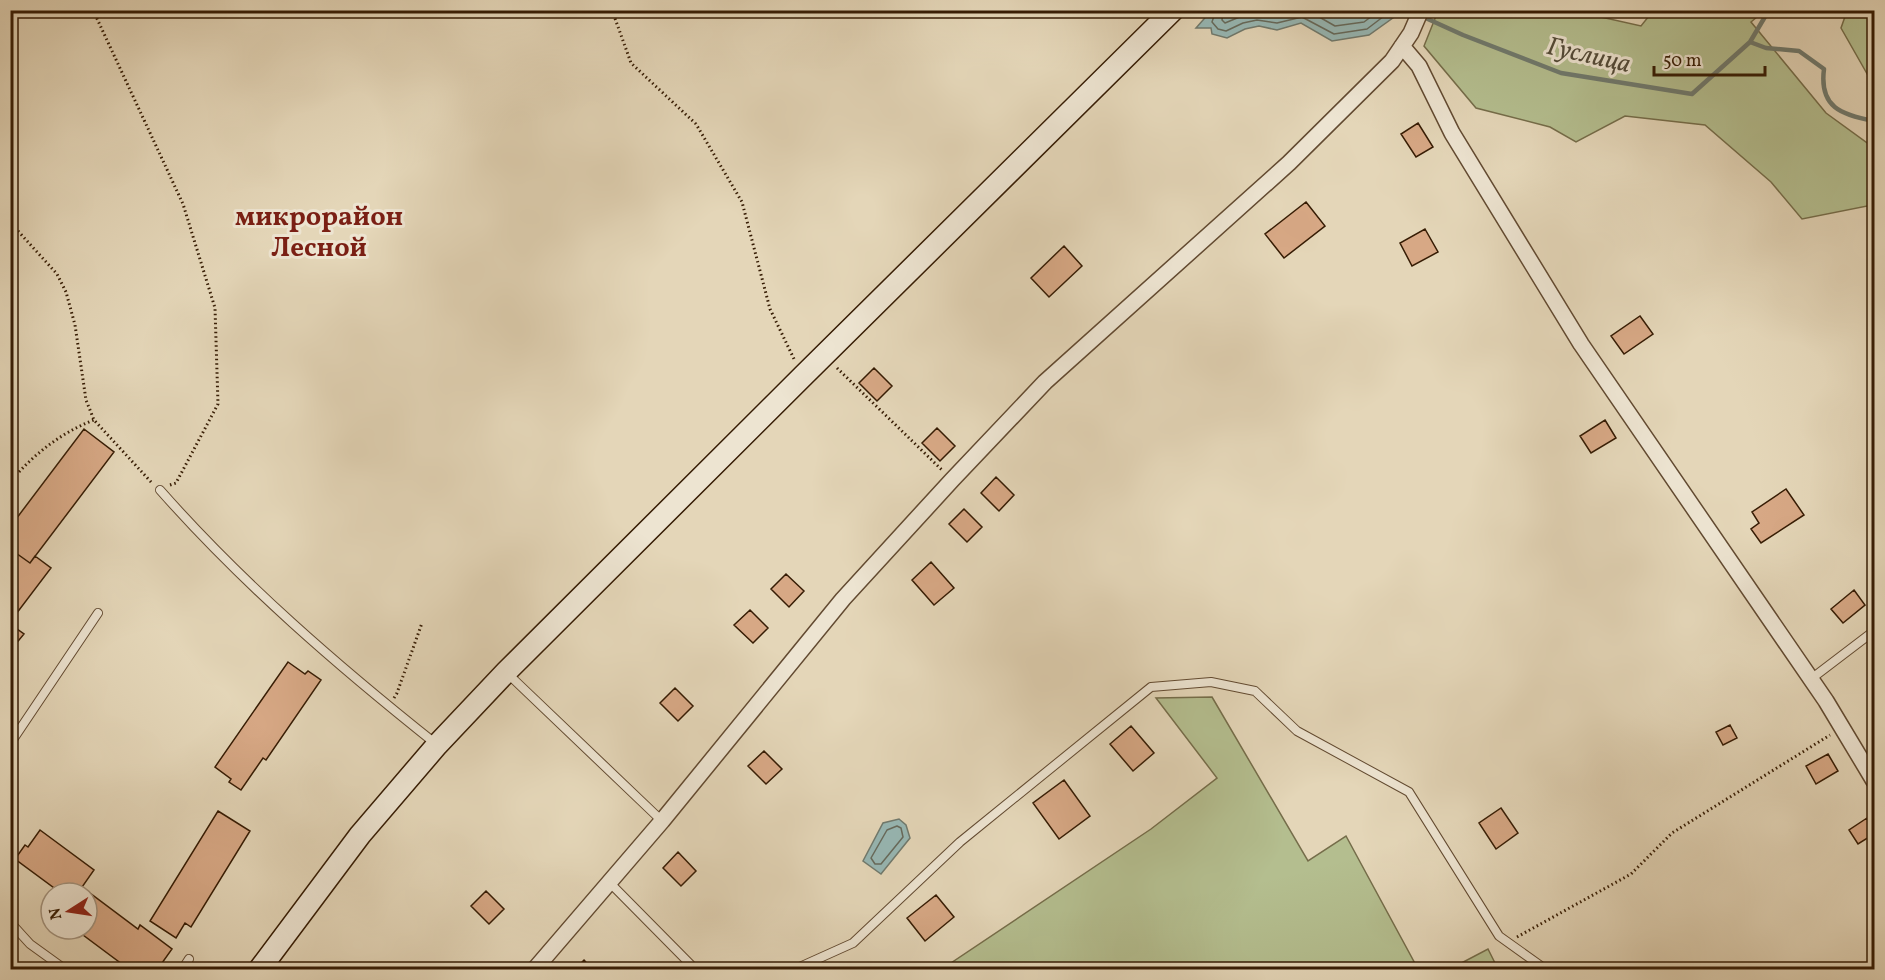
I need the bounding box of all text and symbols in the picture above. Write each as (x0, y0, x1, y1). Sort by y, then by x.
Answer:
water label: Гуслица (1543, 29, 1634, 83)
scale bar (1654, 39, 1765, 77)
text: 50 m (1663, 49, 1702, 74)
district label: микрорайон Лесной (235, 199, 403, 268)
north arrow (39, 881, 99, 941)
text: N (44, 905, 68, 922)

